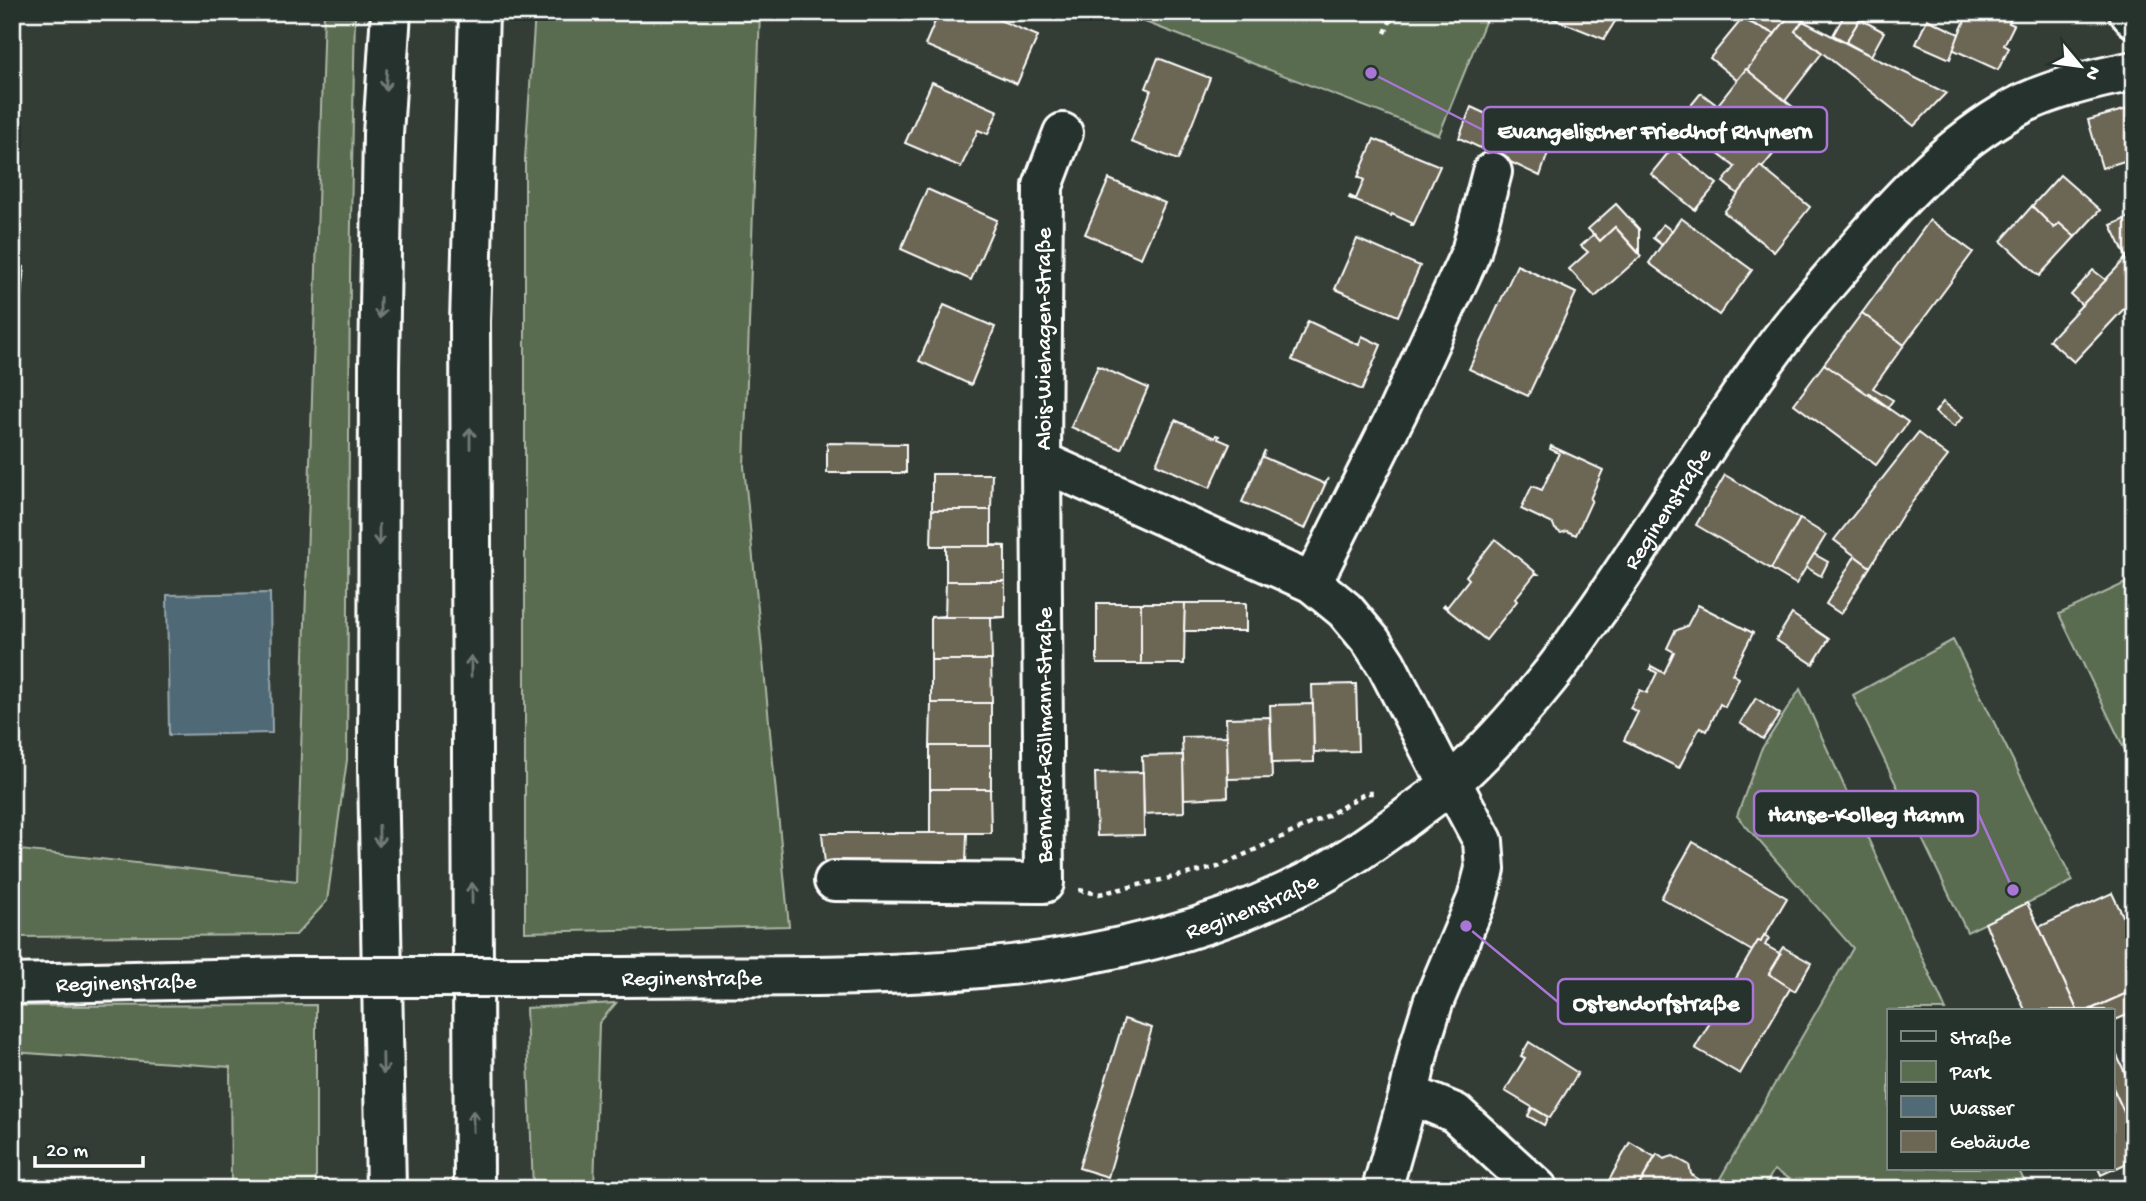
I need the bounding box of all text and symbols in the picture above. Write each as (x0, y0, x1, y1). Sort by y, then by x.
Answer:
north arrow (2044, 32, 2114, 102)
text: N (2079, 62, 2105, 84)
one-way arrow (380, 69, 393, 92)
callout: Evangelischer Friedhof Rhynern (1483, 107, 1827, 152)
text: Evangelischer Friedhof Rhynern (1497, 119, 1813, 148)
street label: Alois-Wiehagen-Straße (1032, 227, 1059, 450)
one-way arrow (373, 296, 387, 319)
one-way arrow (463, 427, 477, 450)
street label: Reginenstraße (1619, 442, 1719, 576)
one-way arrow (372, 523, 386, 546)
street label: Bernhard-Röllmann-Straße (1033, 606, 1060, 864)
one-way arrow (464, 654, 478, 677)
callout: Hanse-Kolleg Hamm (1754, 791, 1978, 836)
text: Hanse-Kolleg Hamm (1768, 802, 1964, 831)
one-way arrow (373, 824, 386, 847)
street label: Reginenstraße (1183, 868, 1324, 947)
one-way arrow (465, 882, 479, 905)
street label: Reginenstraße (622, 966, 763, 994)
street label: Reginenstraße (56, 969, 198, 1000)
callout: Ostendorfstraße (1558, 979, 1753, 1024)
text: Ostendorfstraße (1573, 991, 1741, 1020)
legend (1887, 1009, 2114, 1170)
text: Straße (1950, 1028, 2012, 1053)
one-way arrow (377, 1052, 390, 1075)
text: Park (1949, 1062, 1993, 1087)
text: Wasser (1950, 1098, 2015, 1123)
one-way arrow (466, 1109, 480, 1132)
scale bar (35, 1124, 144, 1168)
text: Gebäude (1950, 1132, 2031, 1157)
text: 20 m (46, 1140, 88, 1165)

